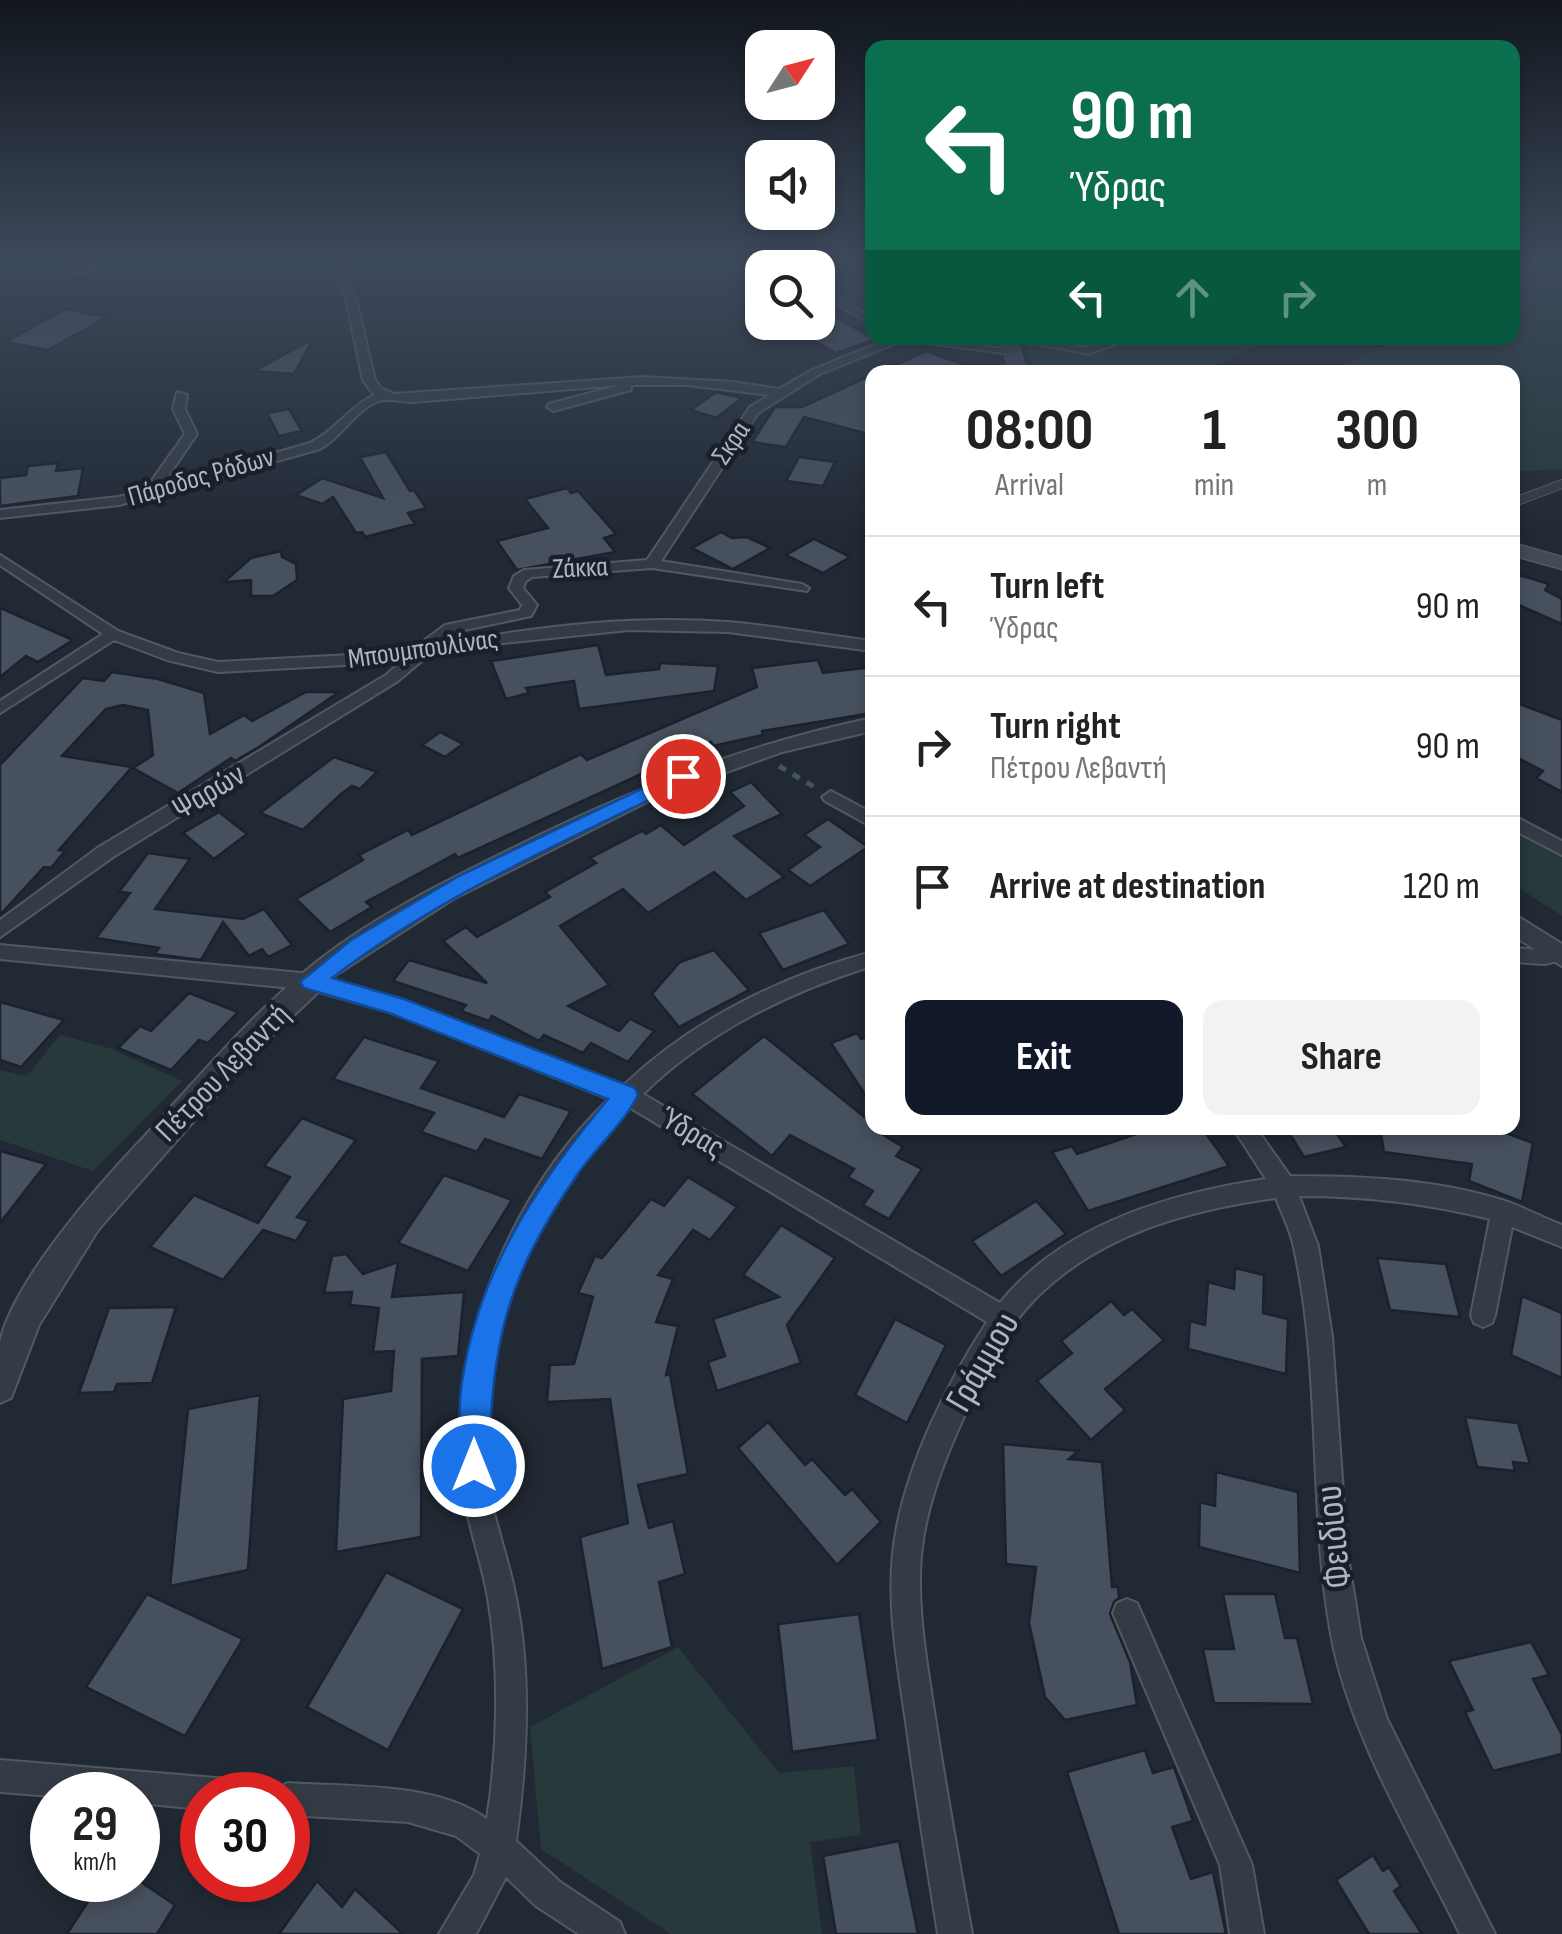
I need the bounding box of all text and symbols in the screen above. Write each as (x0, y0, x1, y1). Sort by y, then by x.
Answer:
north arrow (745, 30, 835, 120)
map controls (745, 30, 835, 340)
text: 90 m (1070, 75, 1194, 159)
icon: left (905, 80, 1035, 210)
button: sound (745, 140, 835, 230)
text: Ύδρας (1070, 160, 1166, 215)
button: search (745, 250, 835, 340)
icon: left (1060, 270, 1115, 325)
icon: ahead (1165, 270, 1220, 325)
icon: right (1270, 270, 1325, 325)
text: 08:00 (966, 395, 1093, 467)
text: 1 (1202, 395, 1226, 467)
text: 300 (1335, 395, 1419, 467)
street label: Σκρα (705, 415, 757, 471)
street label: Πάροδος Ρόδων (124, 440, 278, 514)
text: Arrival (995, 466, 1064, 505)
text: min (1194, 466, 1234, 505)
text: m (1367, 466, 1387, 505)
street label: Ζάκκα (551, 550, 609, 586)
text: Turn left (990, 564, 1104, 609)
icon: left (905, 579, 960, 634)
text: 90 m (1416, 584, 1480, 629)
text: Ύδρας (990, 609, 1059, 648)
street label: Μπουμπουλίνας (346, 622, 500, 676)
text: Turn right (990, 704, 1121, 749)
icon: right (905, 719, 960, 774)
text: 90 m (1416, 724, 1480, 769)
pin (641, 734, 726, 819)
icon: arrive (656, 749, 711, 804)
text: Πέτρου Λεβαντή (990, 749, 1167, 788)
street label: Ψαρών (166, 755, 252, 829)
icon: arrive (905, 859, 960, 914)
text: Arrive at destination (990, 864, 1265, 909)
text: 120 m (1403, 864, 1480, 909)
street label: Πέτρου Λεβαντή (148, 996, 298, 1150)
button: Exit (905, 1000, 1183, 1115)
button: Share (1203, 1000, 1480, 1115)
street label: Ύδρας (652, 1098, 731, 1167)
street label: Γράμμου (937, 1304, 1029, 1420)
position arrow (422, 1414, 526, 1518)
street label: Φειδίου (1306, 1483, 1362, 1591)
speed limit sign: 30 (180, 1772, 310, 1902)
text: 29 (72, 1795, 118, 1855)
text: km/h (73, 1847, 117, 1878)

